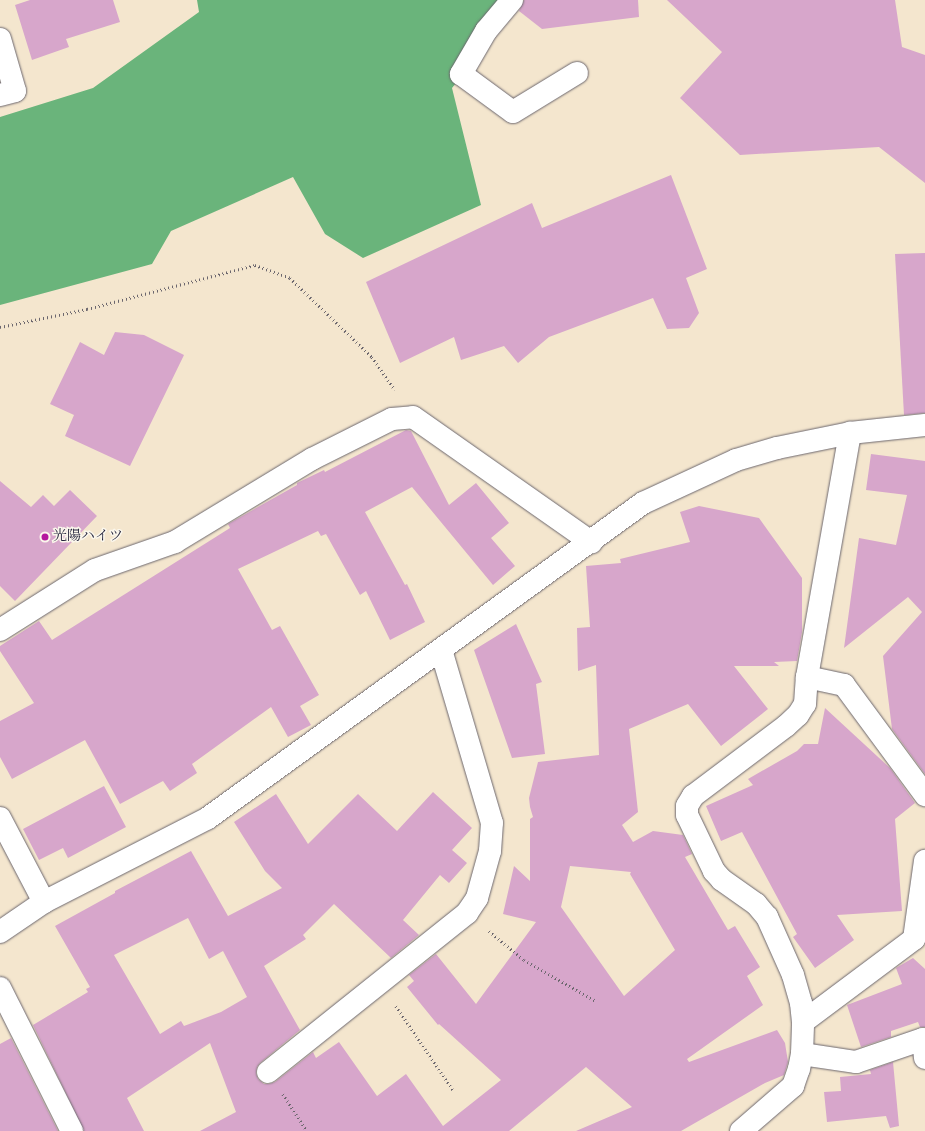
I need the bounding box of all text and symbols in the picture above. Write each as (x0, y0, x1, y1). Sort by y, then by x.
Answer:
place label: 光陽ハイツ (53, 529, 123, 545)
marker: 光陽ハイツ (40, 532, 50, 542)

